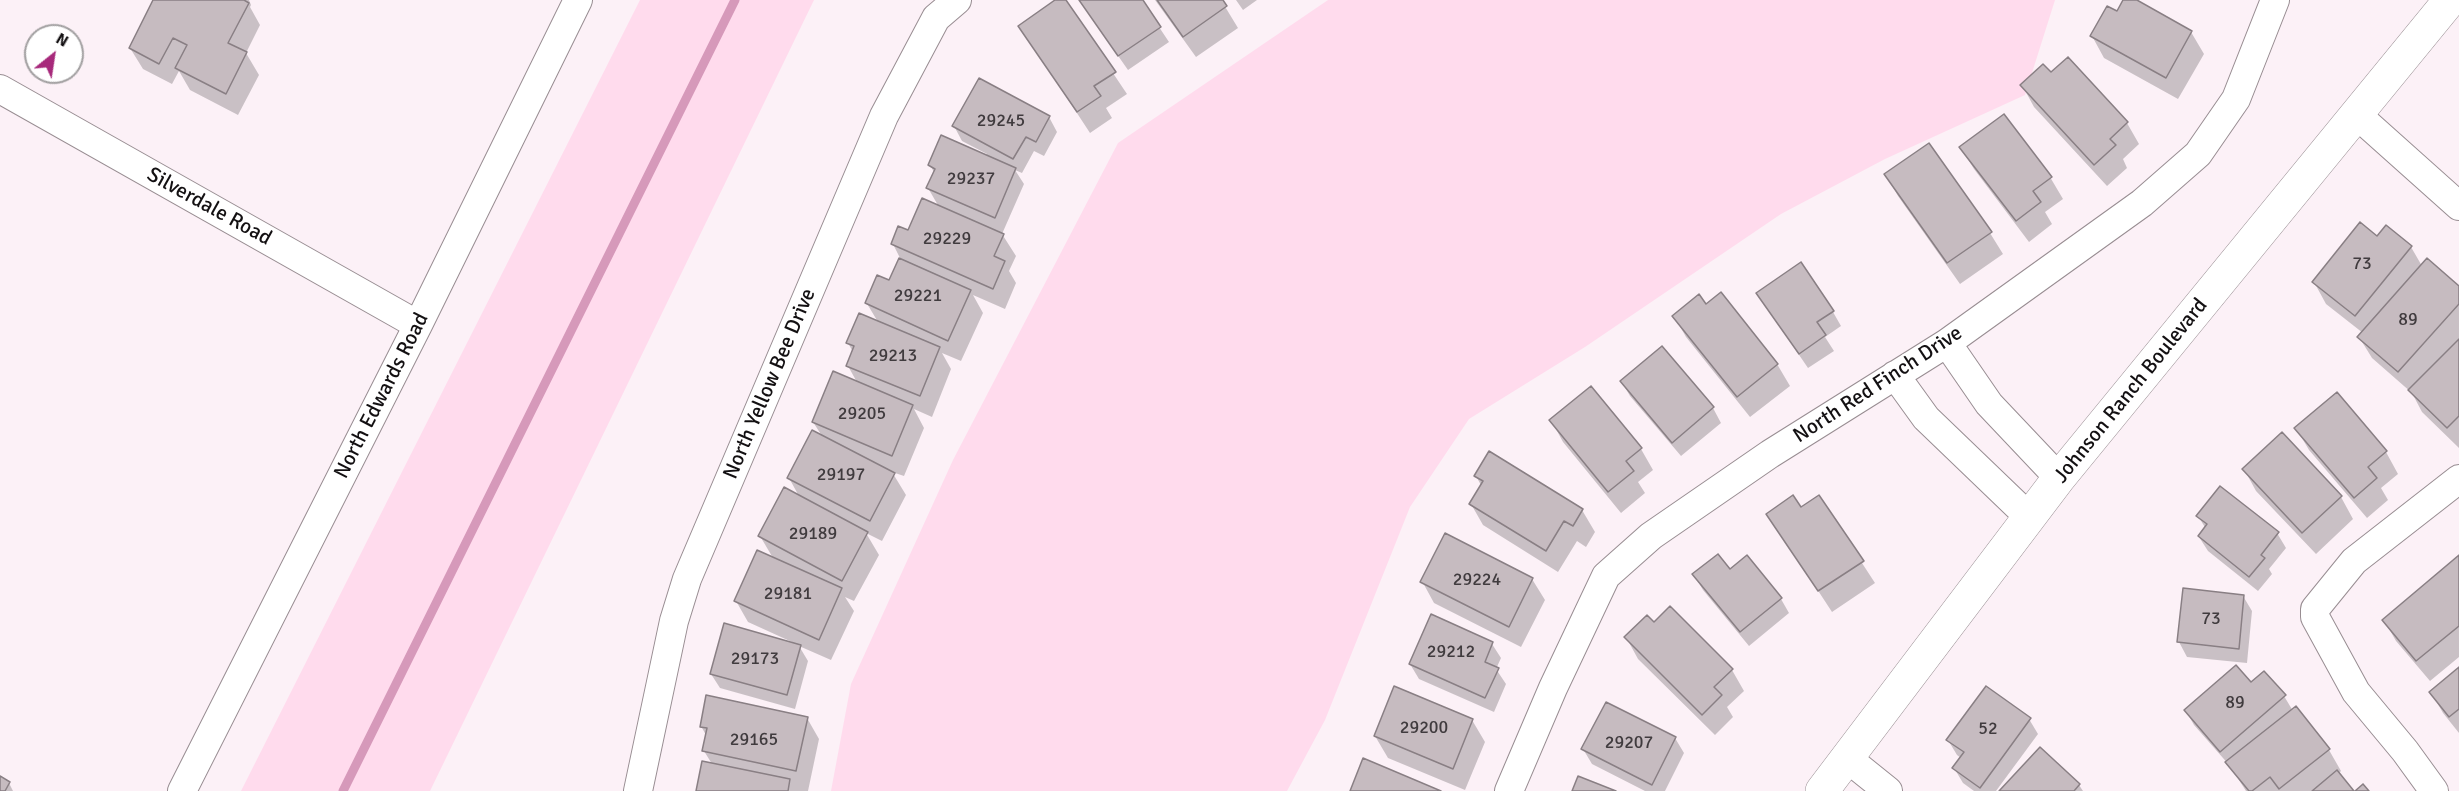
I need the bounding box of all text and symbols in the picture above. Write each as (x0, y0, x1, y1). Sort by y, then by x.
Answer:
north arrow (24, 24, 84, 84)
text: N (52, 29, 72, 52)
house number: 29245 (977, 110, 1025, 132)
street label: Silverdale Road (142, 162, 276, 252)
house number: 29237 (947, 168, 995, 190)
house number: 29229 (923, 228, 971, 250)
house number: 73 (2352, 253, 2372, 275)
street label: North Yellow Bee Drive (718, 285, 822, 483)
house number: 29221 (894, 285, 942, 307)
street label: Johnson Ranch Boulevard (2049, 294, 2213, 488)
street label: North Edwards Road (329, 309, 435, 483)
house number: 89 (2398, 309, 2418, 331)
street label: North Red Finch Drive (1789, 321, 1967, 449)
house number: 29213 (869, 345, 917, 367)
house number: 29205 (838, 403, 886, 425)
house number: 29197 (817, 464, 865, 486)
house number: 29189 (789, 523, 837, 545)
house number: 29224 (1453, 569, 1501, 591)
house number: 29181 (764, 583, 812, 605)
house number: 73 (2201, 608, 2221, 630)
house number: 29212 (1427, 641, 1475, 663)
house number: 29173 (731, 648, 779, 670)
house number: 89 (2225, 692, 2245, 714)
house number: 29200 (1400, 717, 1448, 739)
house number: 52 (1978, 718, 1998, 740)
house number: 29165 (730, 729, 778, 751)
house number: 29207 (1605, 732, 1653, 754)

